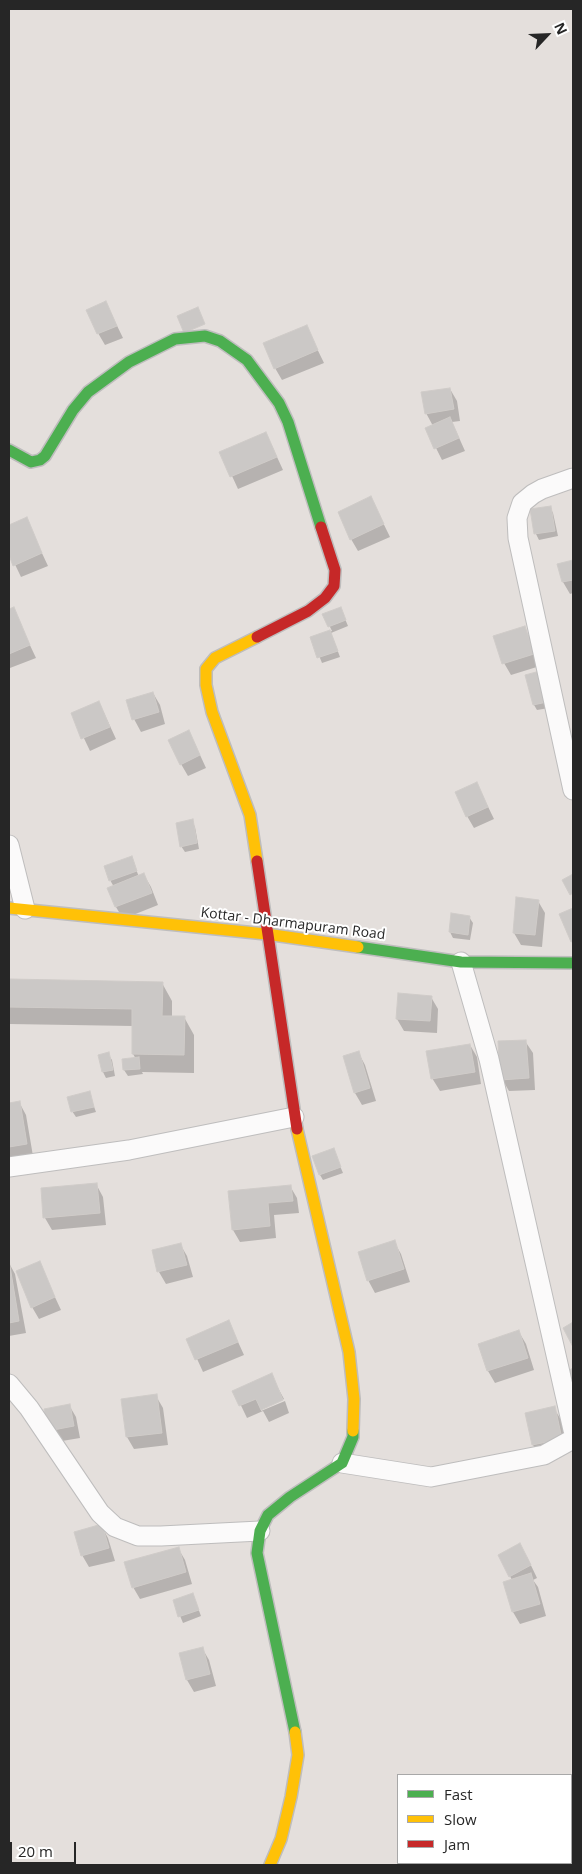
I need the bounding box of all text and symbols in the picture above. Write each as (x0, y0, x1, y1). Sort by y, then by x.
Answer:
north arrow (522, 10, 572, 60)
text: N (550, 19, 572, 38)
street label: Kottar - Dharmapuram Road (200, 904, 386, 944)
legend (397, 1774, 572, 1864)
text: Fast (444, 1784, 473, 1804)
text: Slow (444, 1809, 477, 1829)
scale bar (12, 1832, 79, 1864)
text: Jam (444, 1834, 470, 1854)
text: 20 m (18, 1841, 53, 1861)

